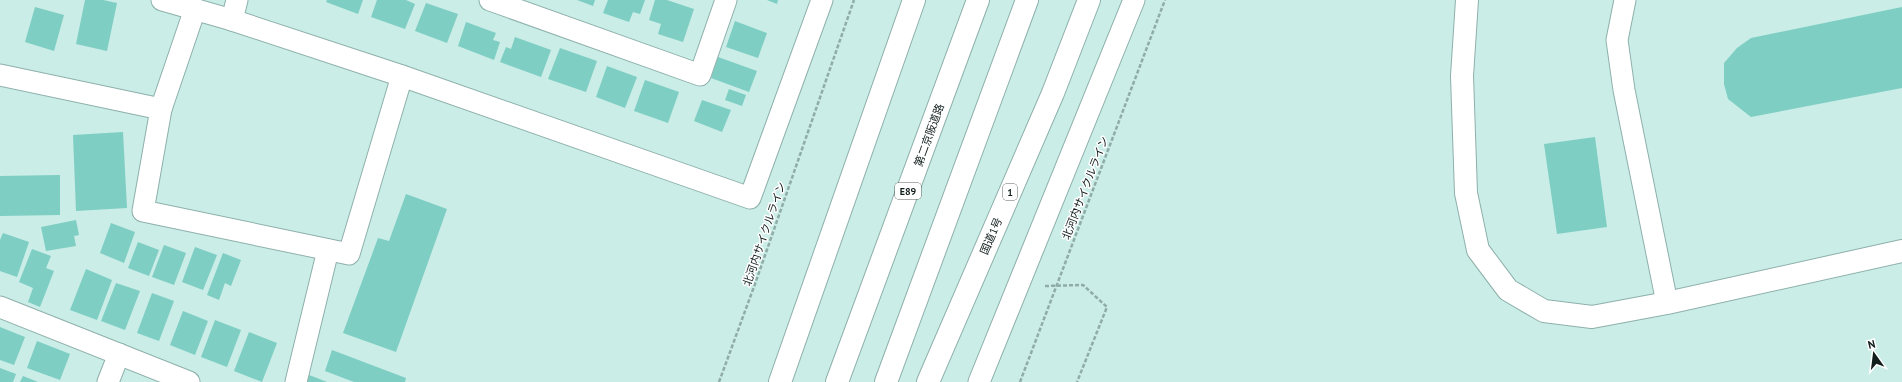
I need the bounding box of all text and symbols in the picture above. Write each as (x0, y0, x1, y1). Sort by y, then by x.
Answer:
street label: 第二京阪道路 (911, 102, 947, 168)
street label: 北河内サイクルライン (1059, 134, 1111, 242)
street label: 北河内サイクルライン (740, 180, 788, 288)
road number: E89 (895, 183, 921, 199)
road number: 1 (1003, 184, 1017, 200)
street label: 国道1号 (977, 215, 1005, 257)
north arrow (1854, 334, 1894, 374)
text: N (1866, 337, 1877, 352)

